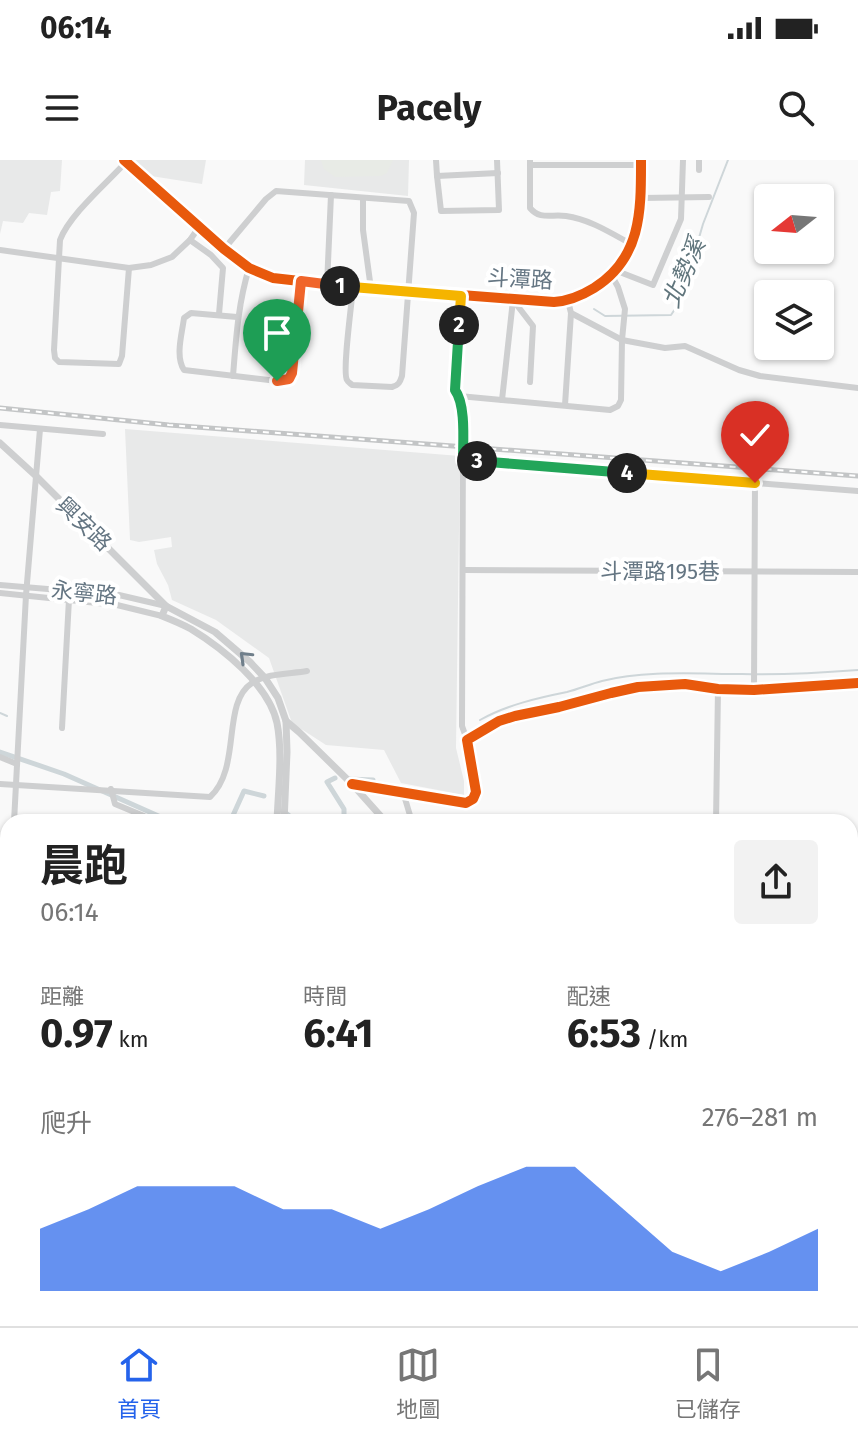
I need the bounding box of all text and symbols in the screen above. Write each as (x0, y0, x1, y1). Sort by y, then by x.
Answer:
text: 06:14 (40, 10, 112, 46)
icon: menu (40, 86, 84, 130)
text: Pacely (377, 86, 481, 130)
icon: search (774, 86, 818, 130)
north arrow (754, 184, 834, 264)
map controls (754, 184, 834, 360)
water label: 北勢溪 (657, 232, 712, 312)
street label: 斗潭路 (486, 264, 554, 294)
pin: 1 (320, 266, 360, 306)
text: 1 (335, 272, 345, 299)
button: layers (754, 280, 834, 360)
pin (243, 299, 311, 381)
pin: 2 (439, 305, 479, 345)
icon: arrive (255, 311, 299, 355)
text: 2 (453, 311, 465, 338)
pin (721, 401, 789, 483)
icon: check (733, 413, 777, 457)
pin: 3 (457, 441, 497, 481)
text: 3 (471, 447, 483, 474)
pin: 4 (607, 453, 647, 493)
text: 4 (621, 459, 633, 486)
street label: 興安路 (51, 491, 117, 557)
street label: 斗潭路195巷 (600, 558, 720, 585)
street label: 永寧路 (50, 576, 118, 610)
one-way arrow (240, 652, 254, 666)
text: 晨跑 (40, 840, 128, 893)
button: share (734, 840, 818, 924)
text: 06:14 (40, 897, 99, 928)
text: 距離 (40, 983, 84, 1010)
text: 時間 (303, 983, 347, 1010)
text: 配速 (567, 983, 611, 1010)
text: 0.97 (40, 1010, 113, 1058)
text: 6:41 (303, 1010, 374, 1058)
text: 6:53 (567, 1010, 641, 1058)
text: km (113, 1026, 149, 1053)
text: /km (641, 1026, 688, 1053)
text: 276–281 m (702, 1102, 818, 1133)
text: 爬升 (40, 1108, 92, 1139)
tab: 首頁 (117, 1343, 161, 1423)
tab: 地圖 (396, 1343, 440, 1423)
tab: 已儲存 (675, 1343, 741, 1423)

